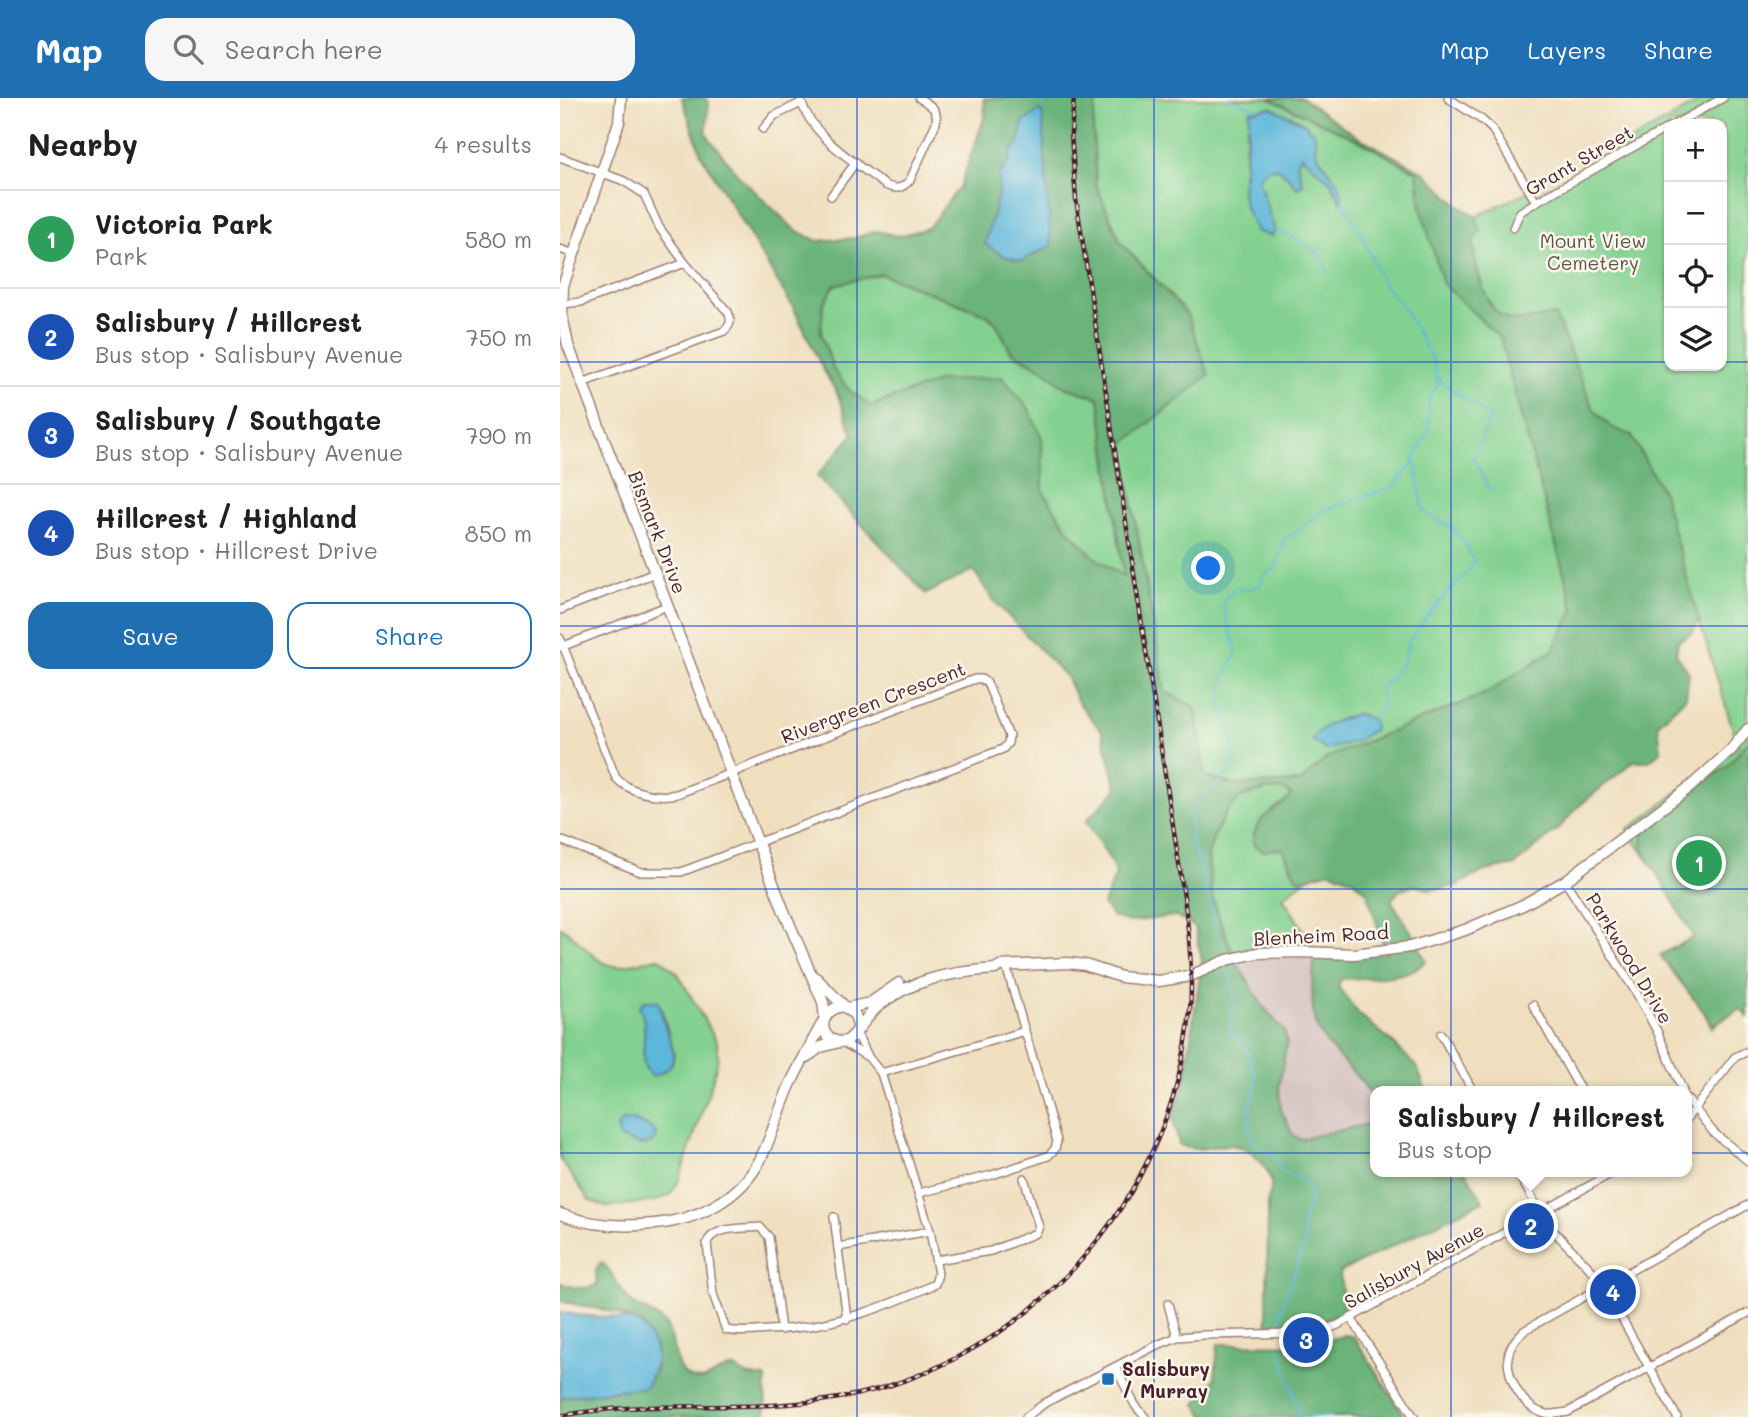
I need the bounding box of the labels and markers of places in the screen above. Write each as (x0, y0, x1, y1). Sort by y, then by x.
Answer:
pin: 1 (1676, 837, 1722, 889)
pin: 2 (1508, 1200, 1554, 1252)
pin: 4 (1590, 1266, 1636, 1318)
pin: 3 (1283, 1314, 1329, 1366)
place label: Salisbury / Murray (1122, 1356, 1210, 1403)
marker: Salisbury / Murray (1100, 1371, 1116, 1387)

